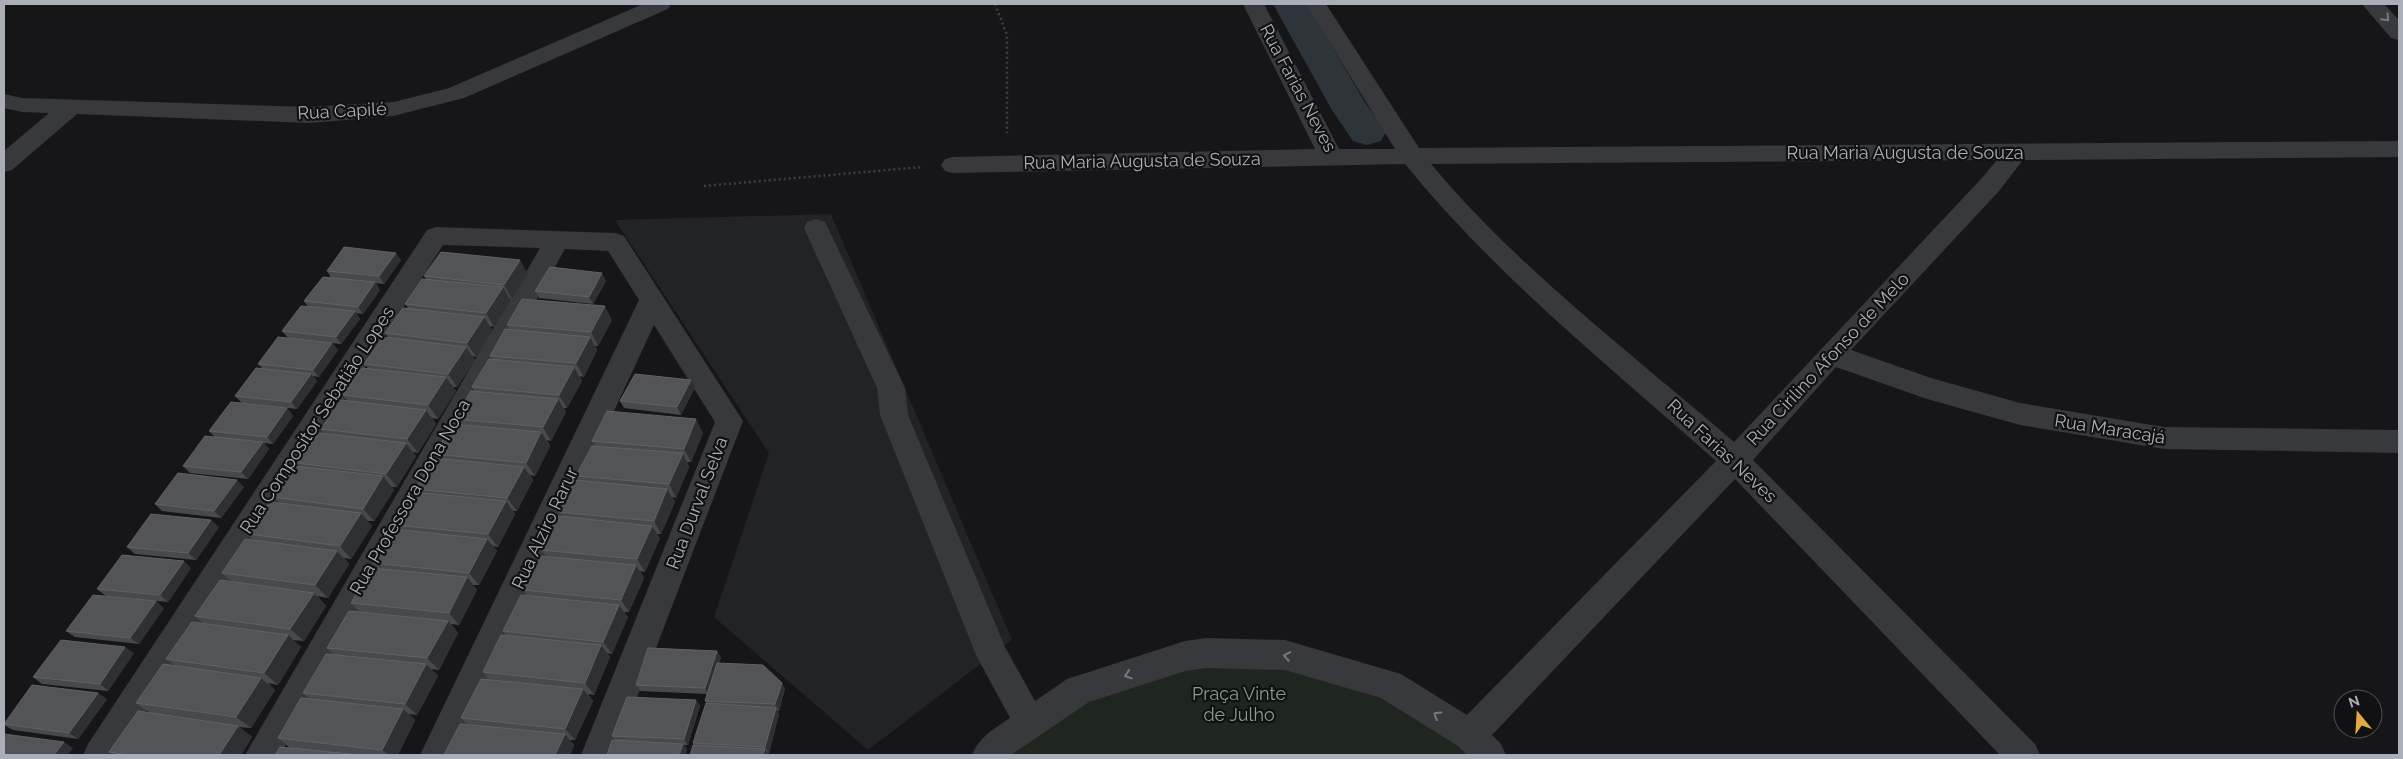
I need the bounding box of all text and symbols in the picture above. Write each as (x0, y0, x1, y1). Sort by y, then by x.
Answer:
one-way arrow (2380, 13, 2389, 22)
street label: Rua Farias Neves (1256, 20, 1341, 156)
street label: Rua Capilé (297, 98, 388, 123)
street label: Rua Maria Augusta de Souza (1786, 142, 2024, 163)
street label: Rua Maria Augusta de Souza (1023, 148, 1261, 173)
street label: Rua Cirilino Afonso de Melo (1742, 268, 1913, 449)
street label: Rua Compositor Sebatião Lopes (235, 302, 398, 537)
street label: Rua Professora Dona Noca (345, 395, 474, 598)
street label: Rua Farias Neves (1663, 395, 1782, 507)
street label: Rua Maracajá (2053, 409, 2167, 448)
street label: Rua Durval Selva (662, 434, 731, 572)
street label: Rua Alziro Rarur (507, 463, 582, 592)
one-way arrow (1283, 652, 1292, 662)
one-way arrow (1124, 669, 1133, 679)
park label: Praça Vinte de Julho (1192, 683, 1286, 725)
north arrow (2333, 689, 2383, 739)
text: N (2346, 692, 2362, 711)
one-way arrow (1434, 711, 1443, 721)

